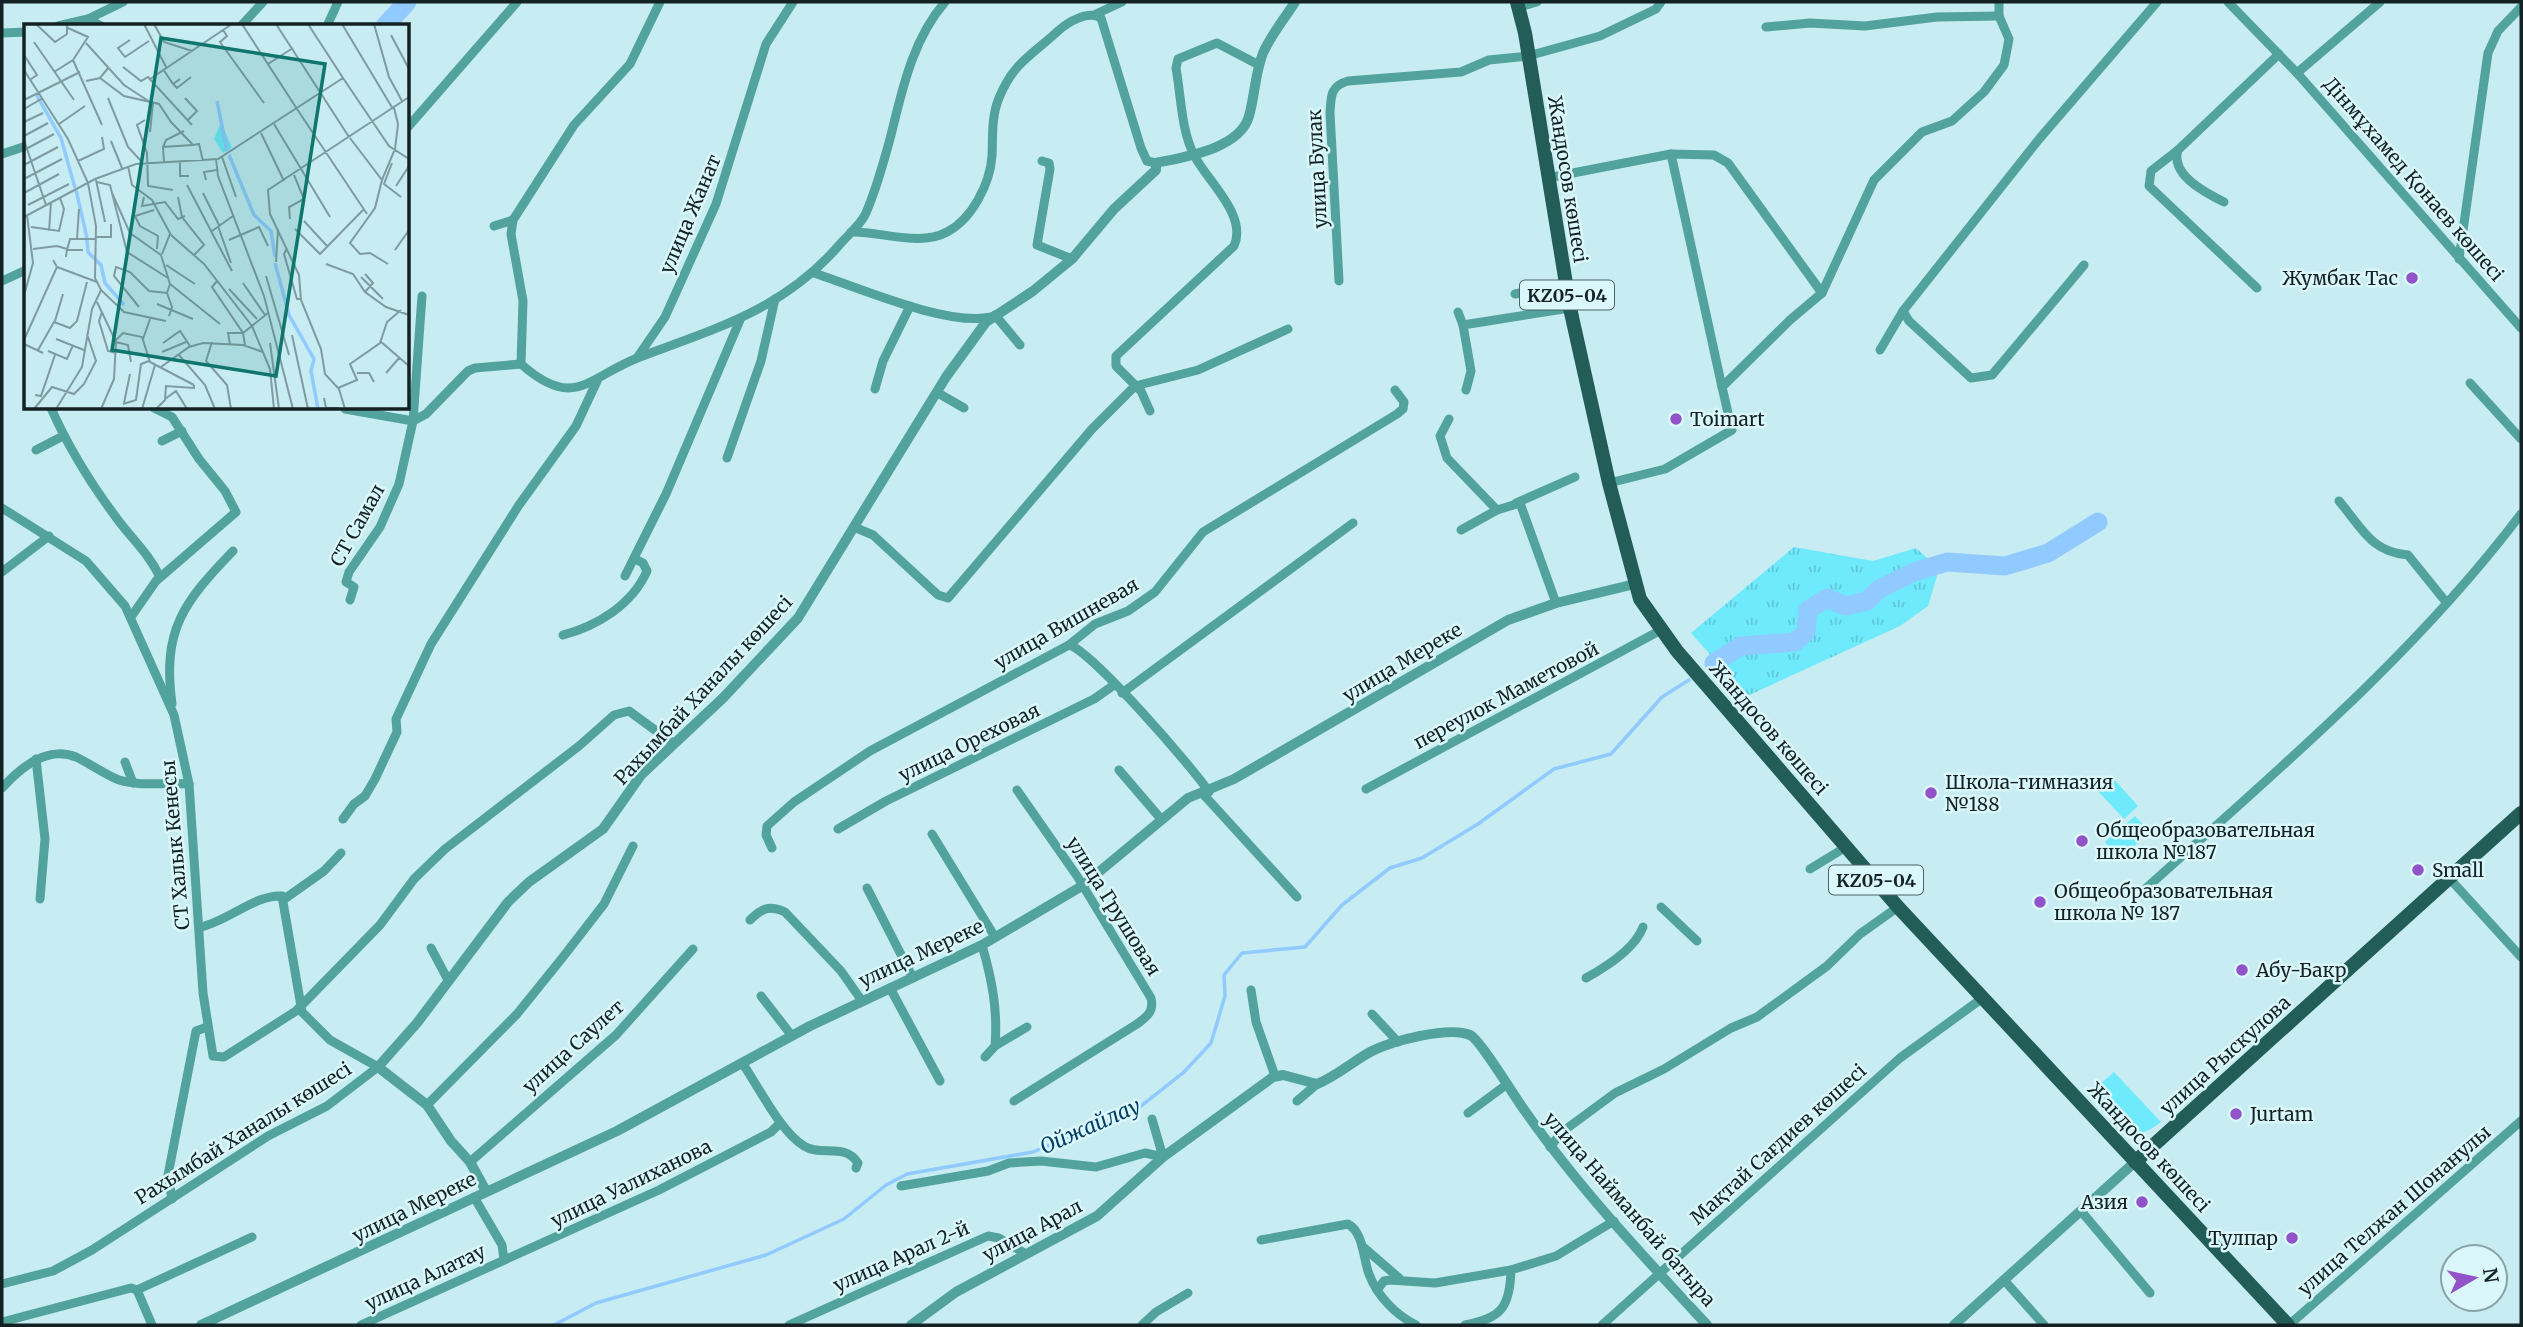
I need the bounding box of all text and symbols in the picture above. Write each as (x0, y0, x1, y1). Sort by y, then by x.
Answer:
inset map (24, 24, 410, 410)
street label: Дінмұхамед Қонаев көшесі (2319, 72, 2509, 286)
street label: Жандосов көшесі (1543, 94, 1593, 264)
street label: улица Булак (1302, 109, 1332, 229)
street label: улица Жанат (654, 151, 726, 277)
place label: Жумбак Тас (2282, 266, 2398, 290)
marker: Жумбак Тас (2404, 270, 2420, 286)
road number: KZ05-04 (1520, 281, 1614, 310)
place label: Toimart (1690, 407, 1765, 431)
marker: Toimart (1668, 411, 1684, 427)
street label: СТ Самал (325, 480, 389, 570)
street label: улица Вишневая (989, 572, 1143, 674)
street label: Рахымбай Ханалы көшесі (609, 590, 797, 790)
street label: улица Мереке (1338, 617, 1466, 707)
street label: переулок Маметовой (1409, 636, 1603, 754)
street label: Жандосов көшесі (1705, 656, 1833, 800)
street label: улица Ореховая (895, 697, 1043, 787)
street label: СТ Халык Кенесы (156, 759, 194, 931)
place label: Школа-гимназия №188 (1945, 770, 2113, 816)
marker: Школа-гимназия №188 (1923, 785, 1939, 801)
place label: Общеобразовательная школа №187 (2096, 818, 2315, 864)
street label: улица Грушовая (1062, 832, 1166, 980)
marker: Общеобразовательная школа №187 (2074, 833, 2090, 849)
place label: Small (2432, 858, 2484, 882)
marker: Small (2410, 862, 2426, 878)
road number: KZ05-04 (1829, 866, 1923, 894)
place label: Общеобразовательная школа № 187 (2054, 879, 2273, 925)
marker: Общеобразовательная школа № 187 (2032, 894, 2048, 910)
street label: улица Мереке (855, 914, 987, 992)
place label: Абу-Бакр (2255, 958, 2346, 982)
marker: Абу-Бакр (2234, 962, 2250, 978)
street label: улица Рыскулова (2155, 990, 2295, 1120)
street label: улица Саулет (517, 994, 629, 1098)
street label: Рахымбай Ханалы көшесі (130, 1056, 356, 1210)
street label: Мақтай Сағдиев көшесі (1685, 1059, 1871, 1229)
street label: Жандосов көшесі (2083, 1077, 2215, 1217)
water label: Ойжайлау (1035, 1092, 1145, 1160)
place label: Jurtam (2249, 1102, 2313, 1126)
marker: Jurtam (2228, 1106, 2244, 1122)
street label: улица Найманбай батыра (1539, 1107, 1721, 1311)
street label: улица Телжан Шонанулы (2293, 1120, 2495, 1300)
street label: улица Уалиханова (547, 1134, 715, 1232)
street label: улица Мереке (348, 1167, 480, 1247)
place label: Азия (2080, 1190, 2128, 1214)
street label: улица Арал (978, 1194, 1086, 1266)
marker: Азия (2134, 1194, 2150, 1210)
street label: улица Арал 2-й (829, 1215, 973, 1297)
place label: Тулпар (2208, 1226, 2278, 1250)
marker: Тулпар (2284, 1230, 2300, 1246)
street label: улица Алатау (361, 1239, 489, 1315)
north arrow (2439, 1243, 2509, 1313)
text: N (2478, 1266, 2504, 1285)

